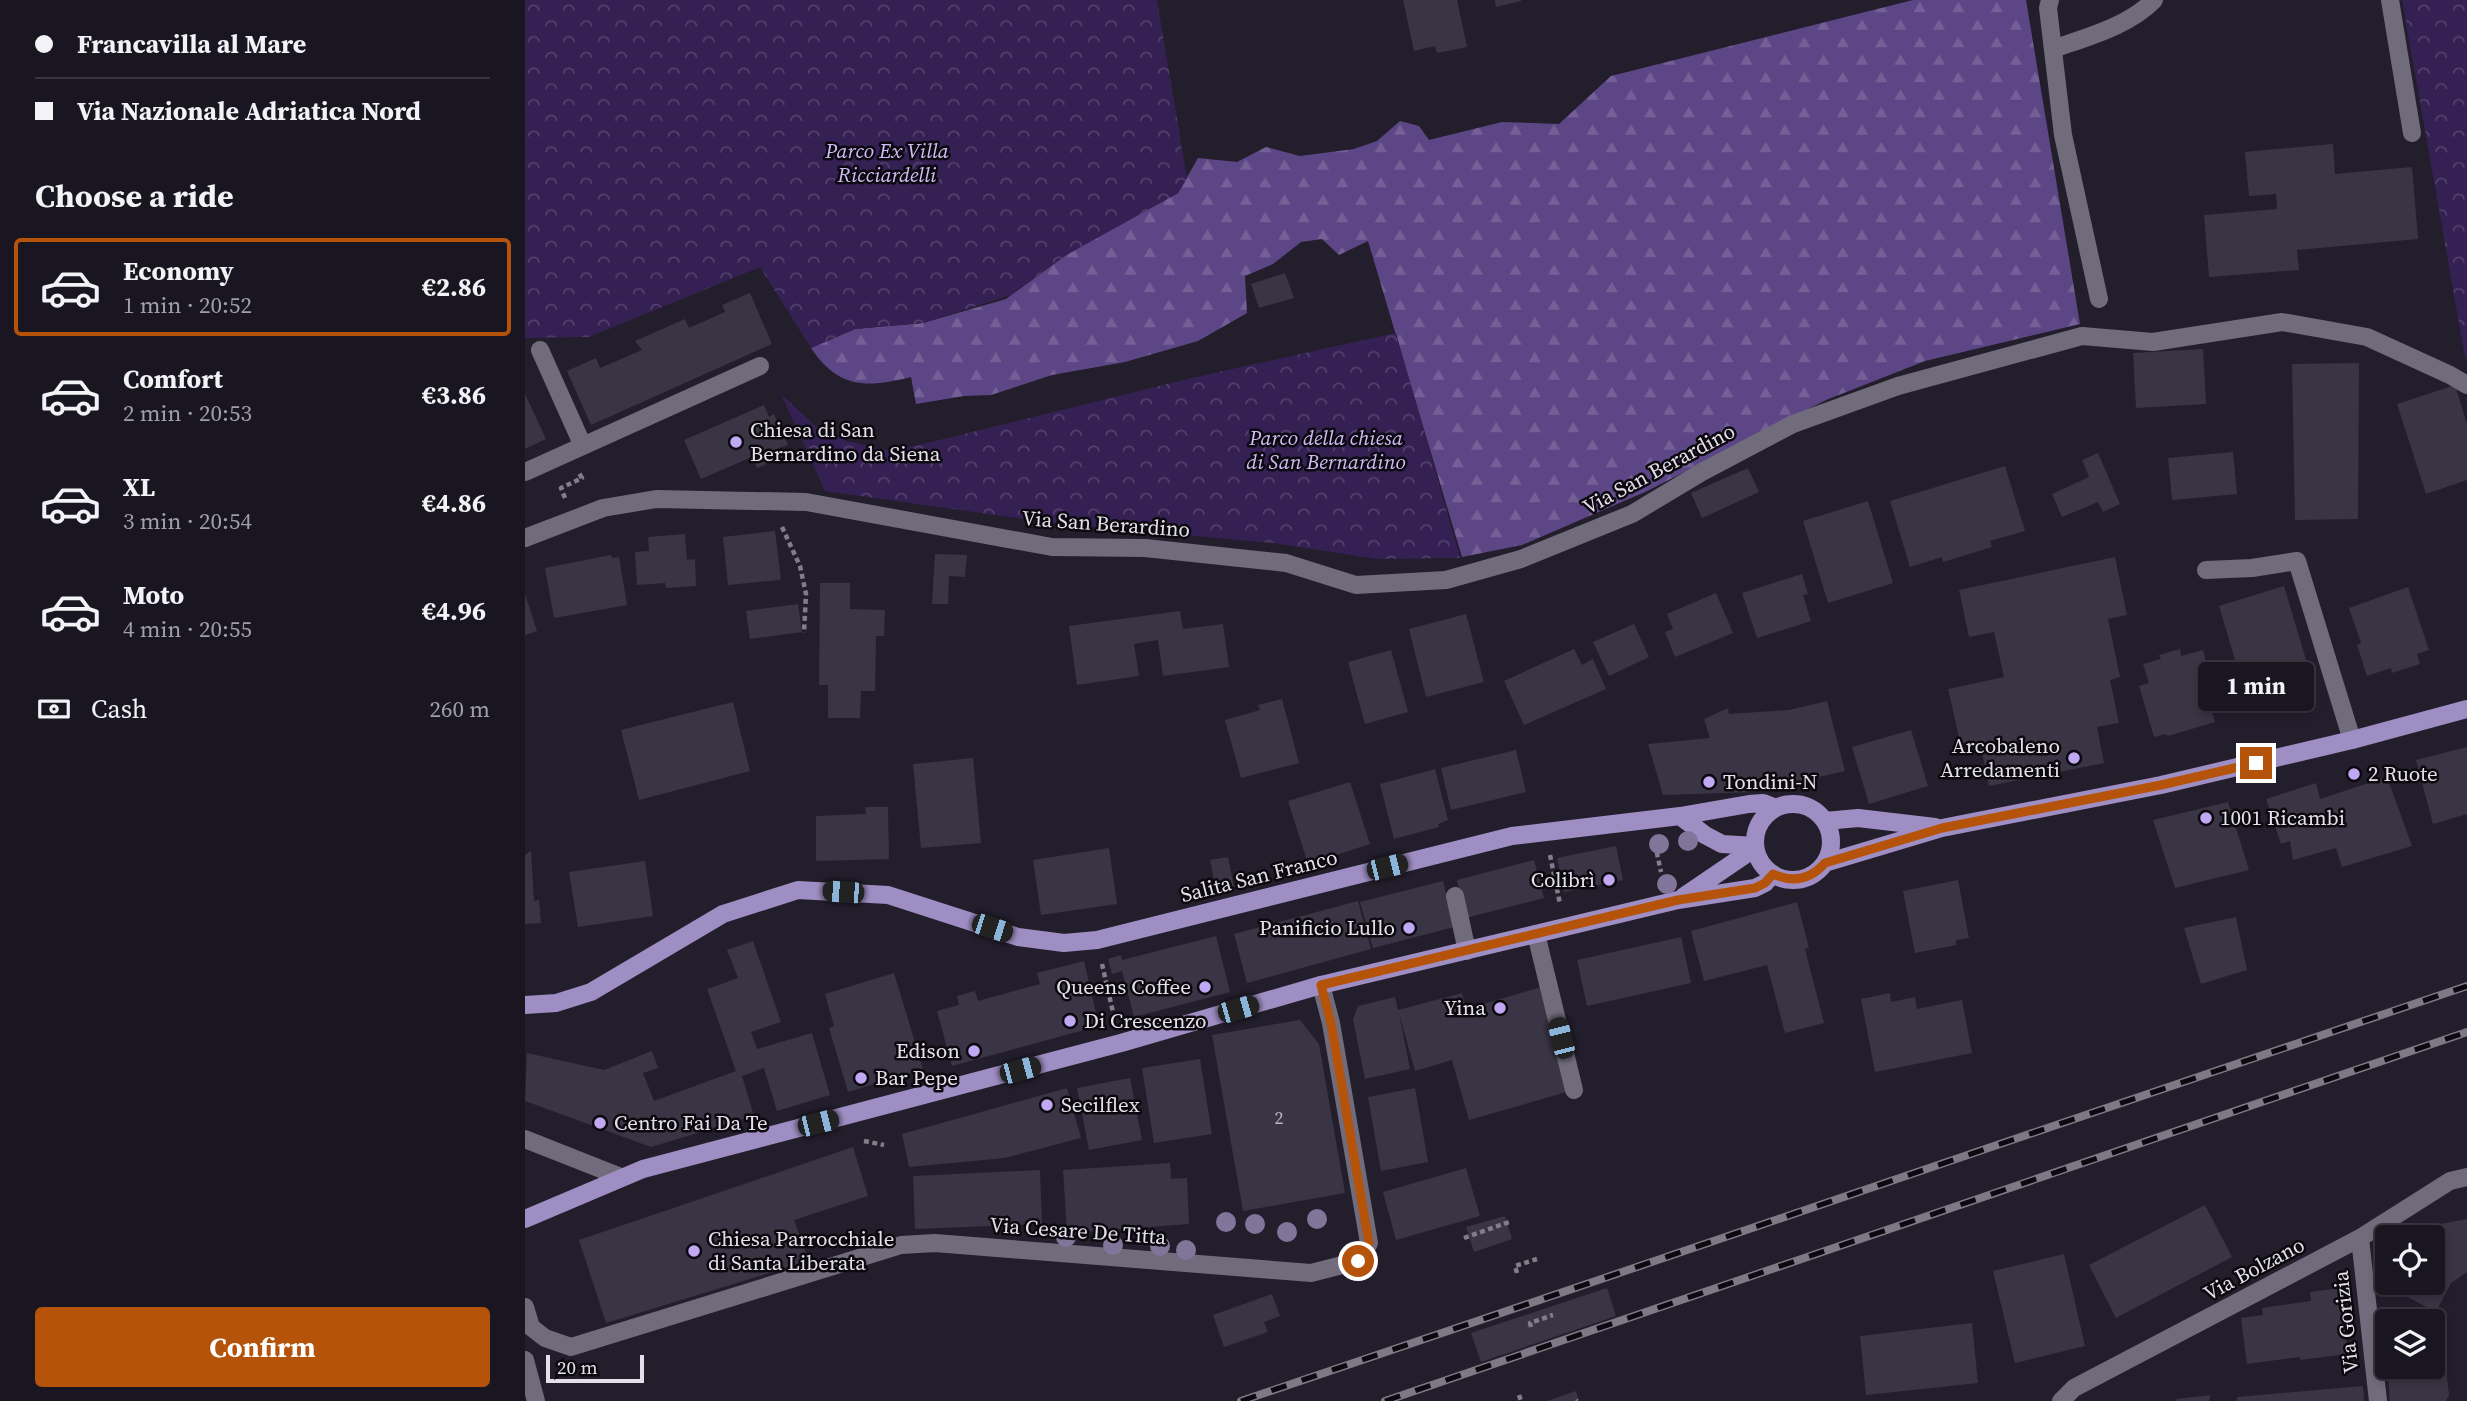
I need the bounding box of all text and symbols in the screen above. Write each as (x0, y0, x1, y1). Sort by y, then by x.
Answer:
text: Francavilla al Mare (77, 26, 306, 62)
text: Via Nazionale Adriatica Nord (77, 93, 421, 129)
park label: Parco Ex Villa Ricciardelli (824, 136, 949, 189)
text: Choose a ride (35, 174, 234, 218)
text: Economy (123, 253, 234, 289)
icon: car (39, 256, 102, 319)
text: €2.86 (422, 269, 486, 305)
text: 1 min · 20:52 (123, 289, 252, 321)
text: Comfort (123, 361, 223, 397)
icon: car (39, 364, 102, 427)
text: €3.86 (422, 377, 486, 413)
text: 2 min · 20:53 (123, 397, 252, 429)
place label: Chiesa di San Bernardino da Siena (750, 415, 941, 468)
street label: Via San Berardino (1578, 416, 1740, 521)
park label: Parco della chiesa di San Bernardino (1246, 423, 1406, 476)
marker: Chiesa di San Bernardino da Siena (728, 434, 744, 450)
text: XL (123, 469, 155, 505)
icon: car (39, 472, 102, 535)
text: €4.86 (422, 485, 486, 521)
street label: Via San Berardino (1021, 503, 1191, 544)
text: 3 min · 20:54 (123, 505, 252, 537)
text: Moto (123, 577, 184, 613)
icon: car (39, 580, 102, 643)
text: €4.96 (422, 593, 486, 629)
text: 4 min · 20:55 (123, 613, 252, 645)
callout: 1 min (2198, 662, 2314, 710)
text: 1 min (2226, 670, 2286, 702)
icon: cash (35, 690, 73, 728)
text: Cash (91, 691, 147, 727)
text: 260 m (429, 693, 490, 725)
place label: Arcobaleno Arredamenti (1940, 731, 2060, 784)
route end (2240, 747, 2272, 779)
marker: Arcobaleno Arredamenti (2066, 750, 2082, 766)
place label: 2 Ruote (2368, 759, 2438, 788)
marker: 2 Ruote (2346, 766, 2362, 782)
place label: Tondini-N (1723, 767, 1817, 796)
marker: Tondini-N (1701, 774, 1717, 790)
place label: 1001 Ricambi (2220, 803, 2345, 832)
marker: 1001 Ricambi (2198, 810, 2214, 826)
street label: Salita San Franco (1177, 842, 1340, 909)
car (1365, 852, 1410, 882)
place label: Colibrì (1531, 865, 1595, 894)
marker: Colibrì (1601, 872, 1617, 888)
car (822, 880, 865, 904)
car (969, 912, 1016, 944)
place label: Panificio Lullo (1259, 913, 1395, 942)
marker: Panificio Lullo (1401, 920, 1417, 936)
place label: Queens Coffee (1056, 972, 1191, 1001)
marker: Queens Coffee (1197, 979, 1213, 995)
car (1215, 993, 1262, 1025)
place label: Yina (1444, 993, 1486, 1022)
marker: Yina (1492, 1000, 1508, 1016)
place label: Di Crescenzo (1084, 1006, 1207, 1035)
marker: Di Crescenzo (1062, 1013, 1078, 1029)
car (1546, 1015, 1577, 1061)
place label: Edison (896, 1036, 960, 1065)
marker: Edison (966, 1043, 982, 1059)
car (997, 1054, 1044, 1086)
place label: Bar Pepe (875, 1063, 958, 1092)
marker: Bar Pepe (853, 1070, 869, 1086)
place label: Secilflex (1061, 1090, 1140, 1119)
marker: Secilflex (1039, 1097, 1055, 1113)
house number: 2 (1275, 1105, 1284, 1130)
place label: Centro Fai Da Te (614, 1108, 768, 1137)
car (796, 1108, 841, 1138)
marker: Centro Fai Da Te (592, 1115, 608, 1131)
street label: Via Cesare De Titta (989, 1210, 1168, 1251)
place label: Chiesa Parrocchiale di Santa Liberata (708, 1224, 894, 1277)
map controls (2375, 1225, 2445, 1379)
button: locate (2375, 1225, 2445, 1295)
street label: Via Bolzano (2198, 1230, 2309, 1307)
marker: Chiesa Parrocchiale di Santa Liberata (686, 1243, 702, 1259)
route start (1342, 1245, 1374, 1277)
street label: Via Gorizia (2326, 1269, 2365, 1375)
button: Confirm (35, 1307, 490, 1387)
button: layers (2375, 1309, 2445, 1379)
scale bar (546, 1352, 644, 1384)
text: 20 m (557, 1354, 598, 1380)

